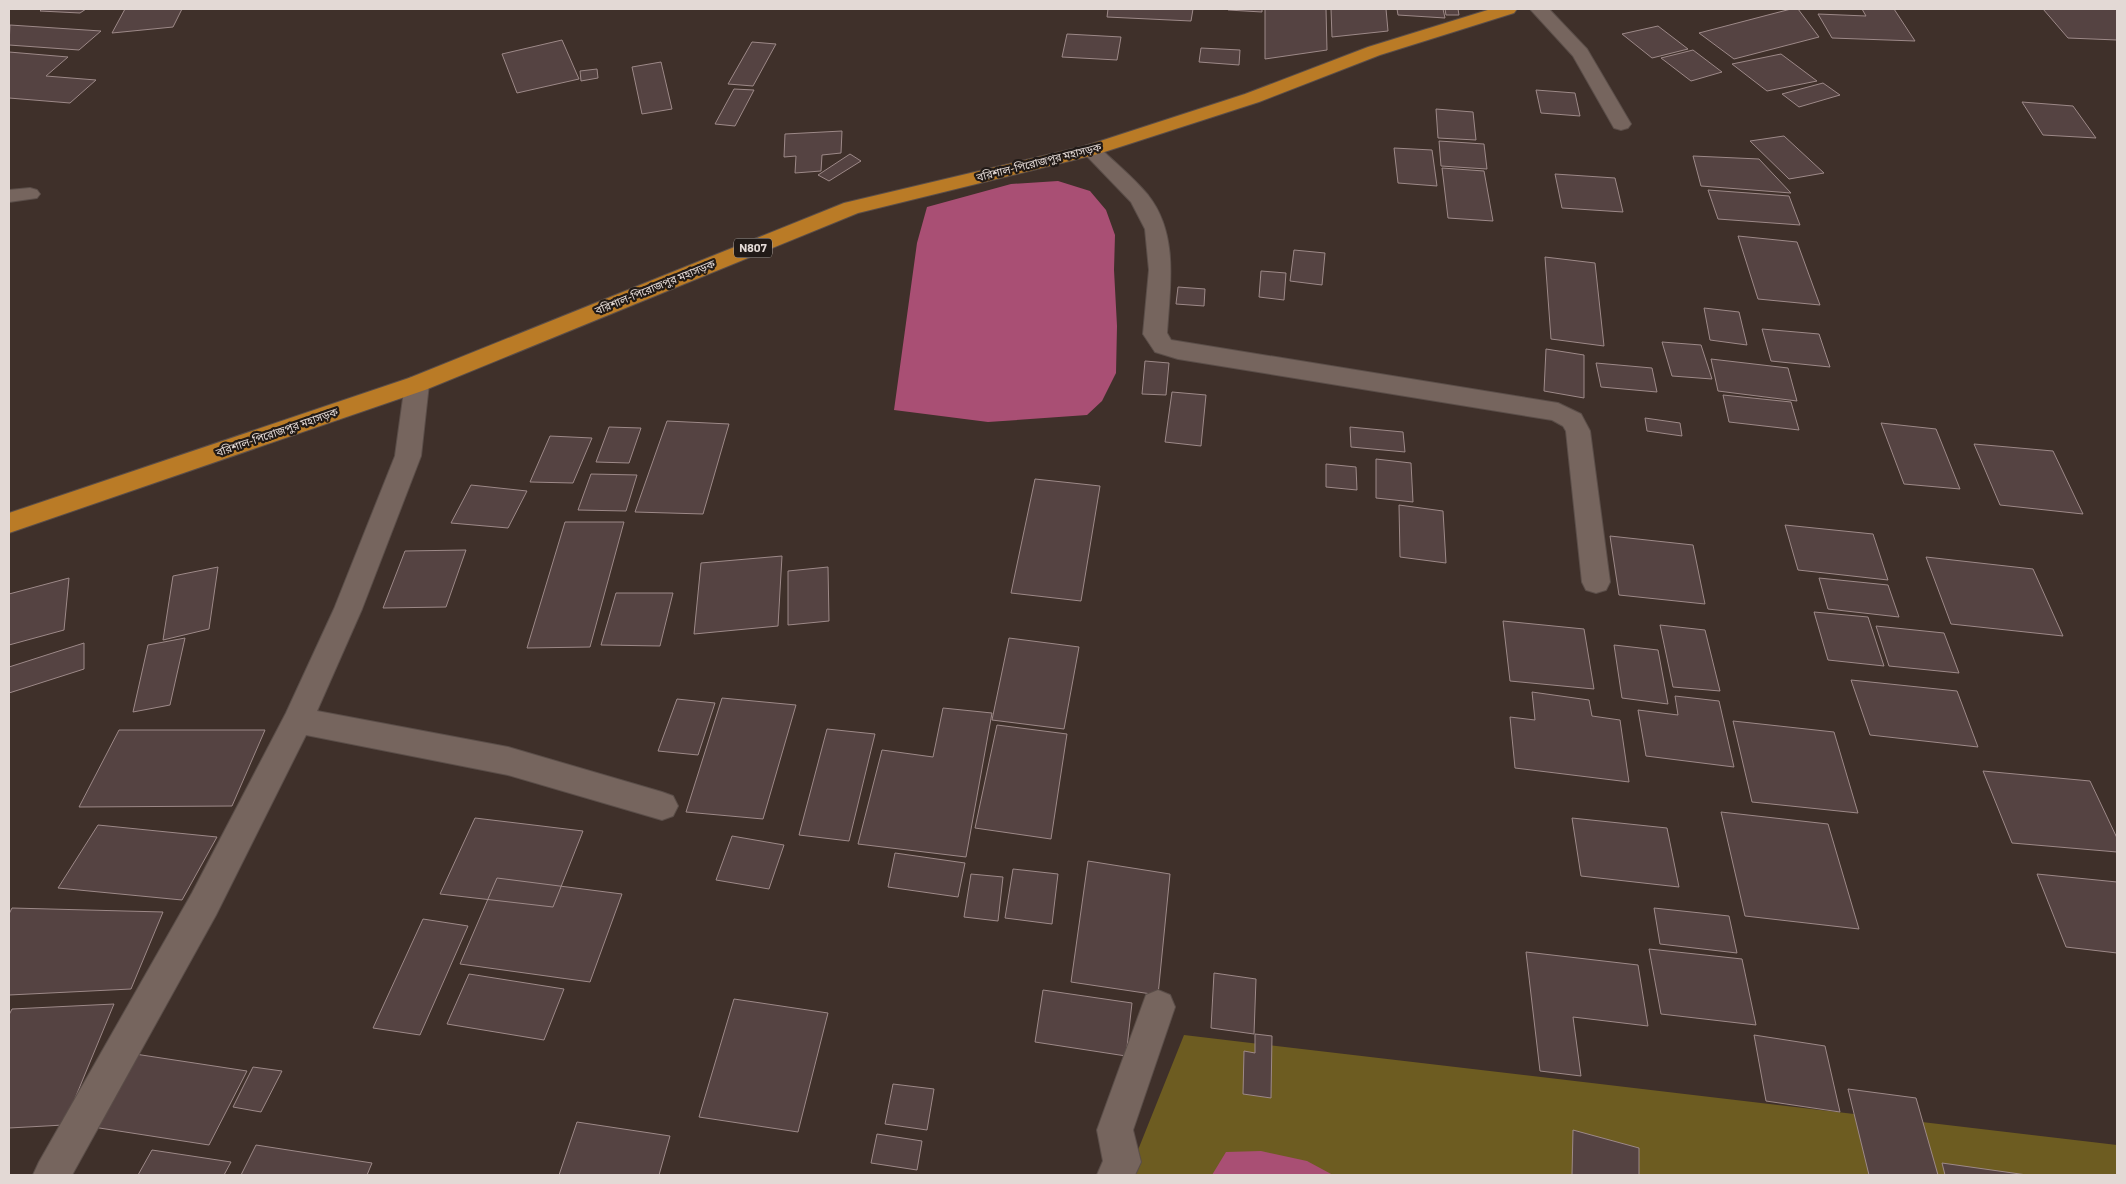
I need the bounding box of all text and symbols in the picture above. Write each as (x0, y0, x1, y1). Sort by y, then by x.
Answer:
street label: বরিশাল-পিরোজপুর মহাসড়ক (974, 140, 1103, 185)
road number: N807 (734, 238, 772, 258)
street label: বরিশাল-পিরোজপুর মহাসড়ক (592, 256, 717, 318)
street label: বরিশাল-পিরোজপুর মহাসড়ক (213, 404, 340, 460)

